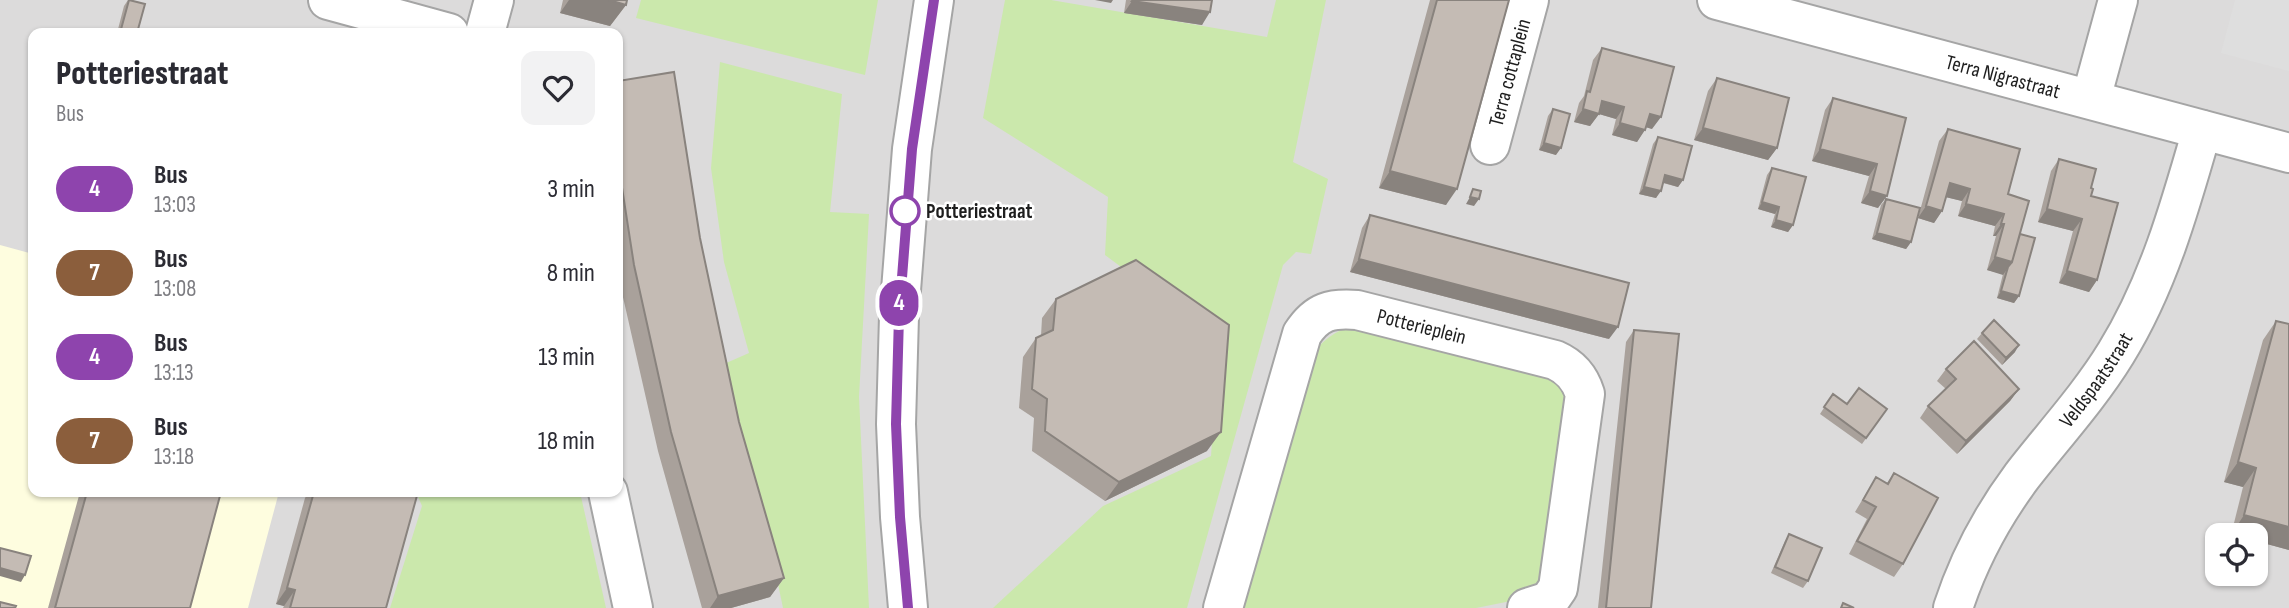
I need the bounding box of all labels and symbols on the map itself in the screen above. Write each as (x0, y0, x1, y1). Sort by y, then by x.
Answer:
street label: Terra cottaplein (1483, 16, 1536, 129)
street label: Terra Nigrastraat (1943, 49, 2063, 104)
marker: Potteriestraat (890, 196, 920, 226)
place label: Potteriestraat (926, 199, 1032, 224)
line badge: 4 (876, 280, 922, 326)
street label: Potterieplein (1374, 303, 1469, 350)
street label: Veldspaatstraat (2054, 328, 2138, 433)

